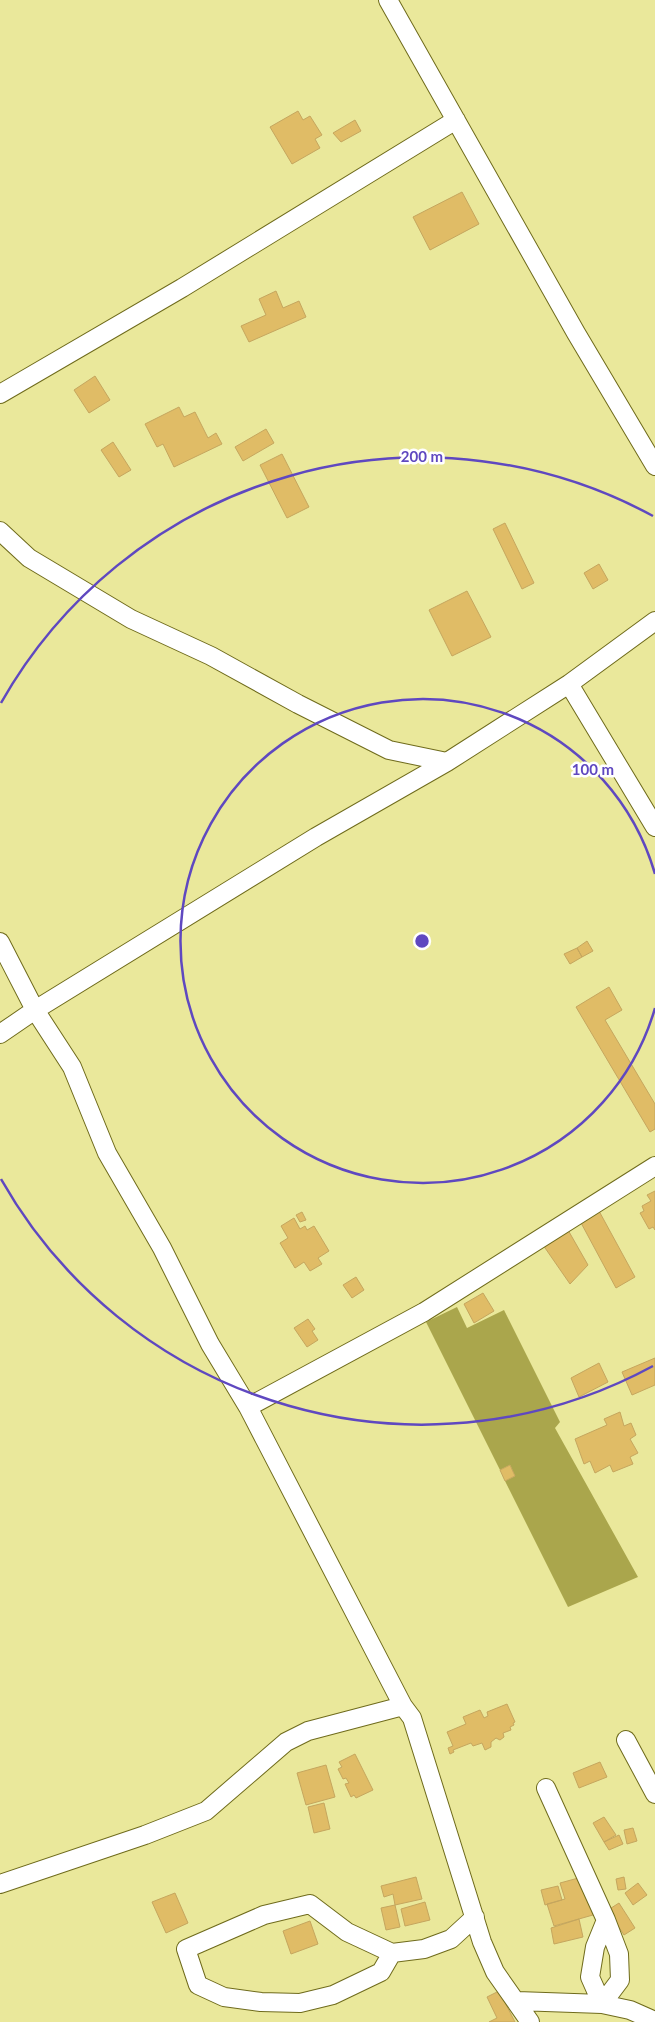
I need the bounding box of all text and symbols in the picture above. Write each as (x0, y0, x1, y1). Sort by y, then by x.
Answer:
text: 200 m (401, 447, 443, 465)
text: 100 m (572, 760, 614, 778)
centre of rings (413, 932, 431, 950)

